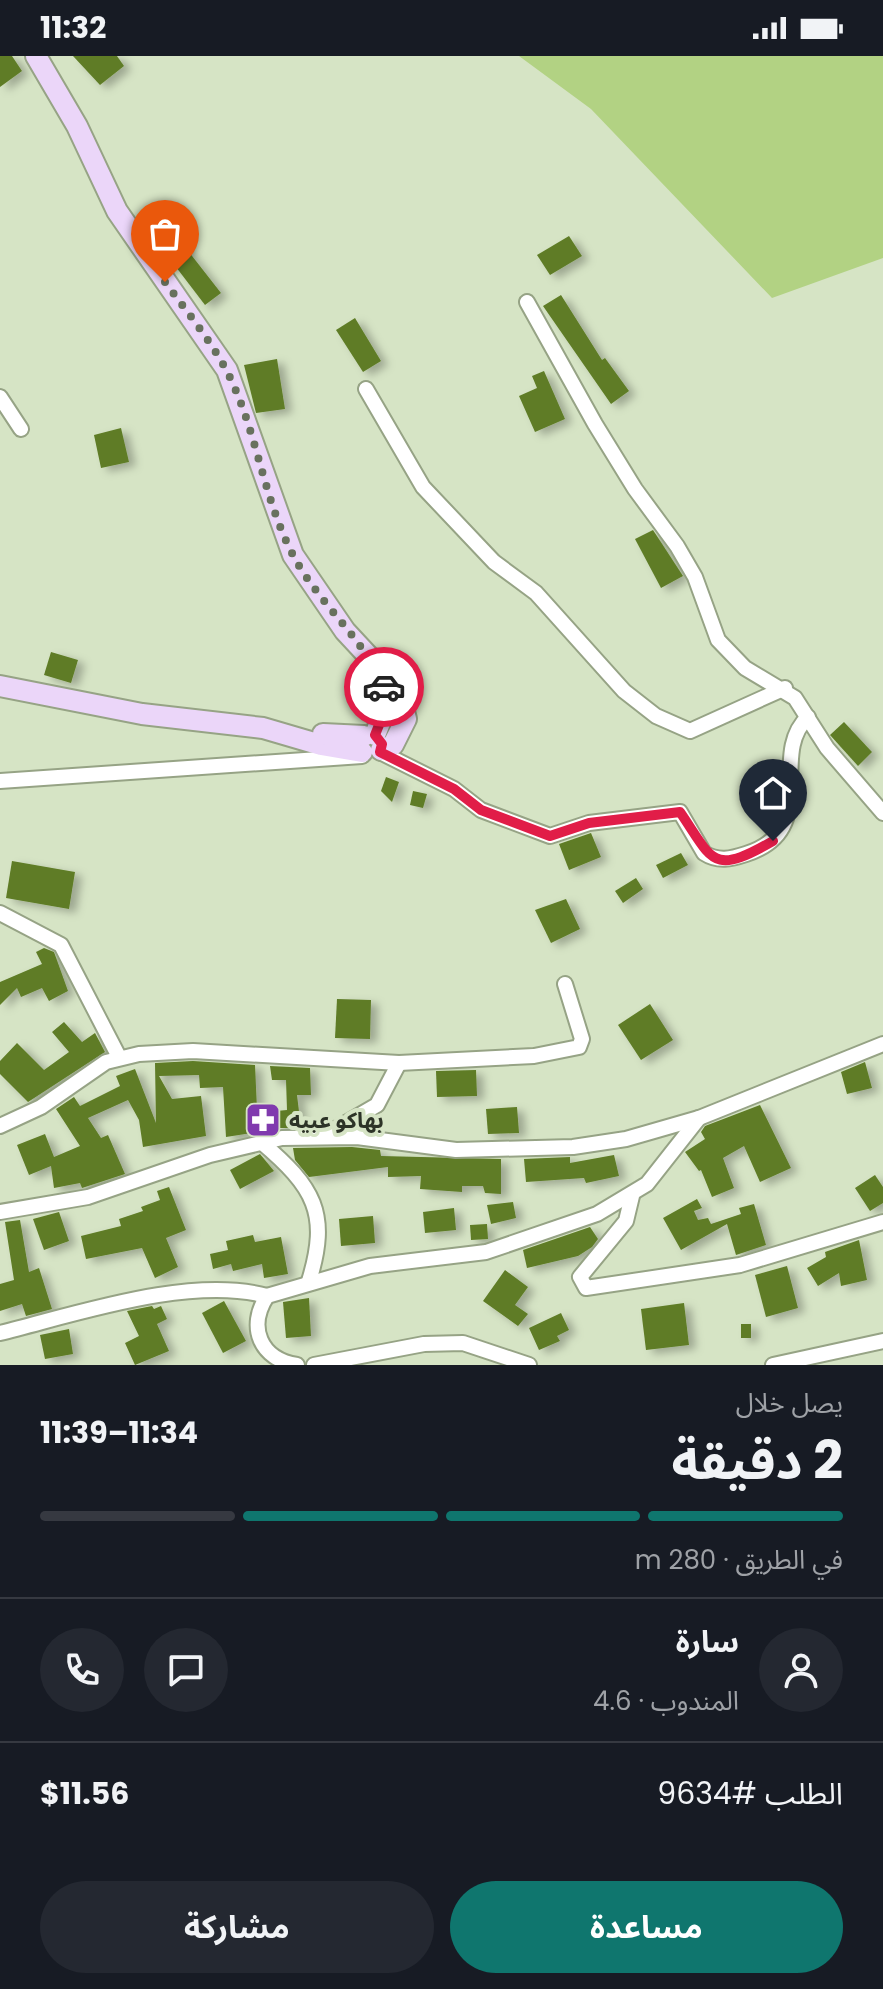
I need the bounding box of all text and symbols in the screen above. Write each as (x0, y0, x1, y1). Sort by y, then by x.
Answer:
text: 11:32 (40, 6, 106, 49)
pin (131, 200, 199, 282)
icon: bag (143, 212, 187, 256)
courier (344, 647, 424, 727)
icon: car (362, 665, 406, 709)
pin (739, 759, 807, 841)
icon: home (751, 771, 795, 815)
pharmacy icon: بهاكو عبيه (244, 1101, 282, 1139)
place label: بهاكو عبيه (289, 1105, 384, 1136)
text: يصل خلال (736, 1385, 843, 1421)
text: 11:34–11:39 (40, 1411, 198, 1454)
text: 2 دقيقة (671, 1424, 843, 1497)
text: في الطريق · 280 m (635, 1542, 843, 1578)
text: سارة (676, 1620, 739, 1663)
button: phone (40, 1628, 124, 1712)
button: chat (144, 1628, 228, 1712)
button: person (759, 1628, 843, 1712)
text: المندوب · 4.6 (593, 1683, 739, 1719)
text: $11.56 (40, 1772, 129, 1815)
text: الطلب #9634 (657, 1772, 843, 1815)
button: مشاركة (40, 1881, 434, 1973)
button: مساعدة (450, 1881, 843, 1973)

